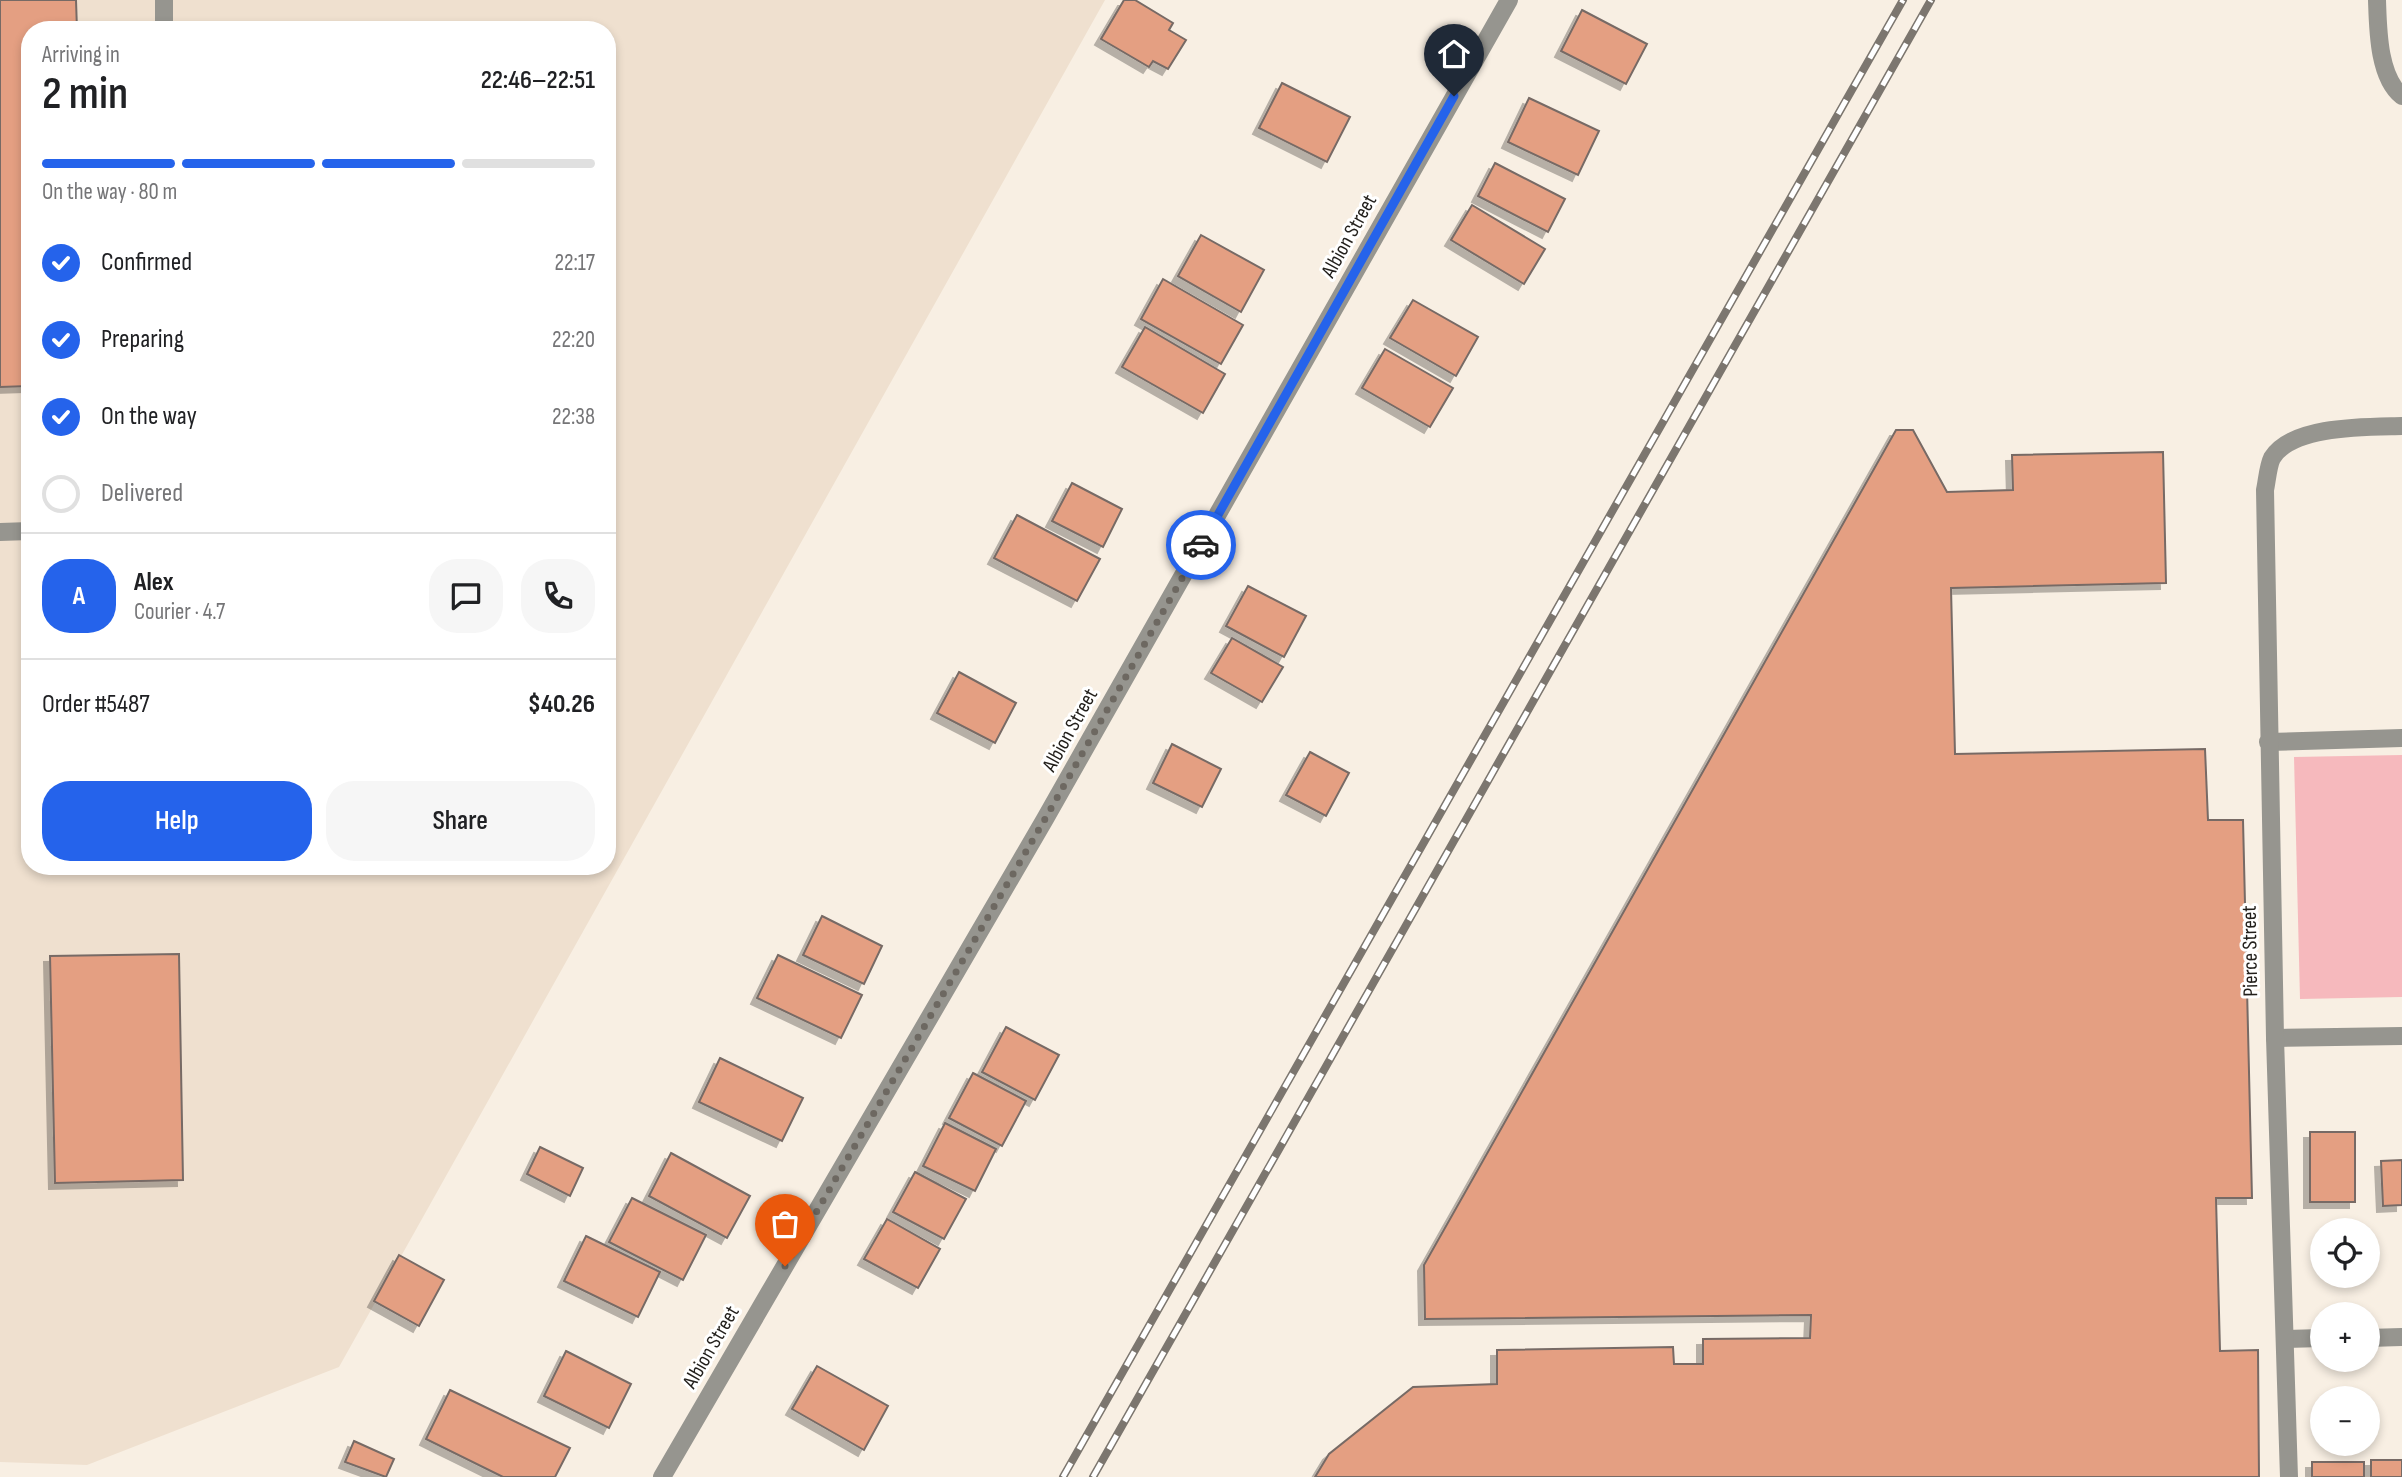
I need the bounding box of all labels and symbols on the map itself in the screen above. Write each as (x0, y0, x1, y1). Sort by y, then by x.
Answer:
pin (1424, 24, 1484, 96)
street label: Albion Street (1315, 190, 1382, 283)
courier (1166, 510, 1236, 580)
street label: Albion Street (1036, 684, 1103, 777)
street label: Pierce Street (2237, 905, 2263, 997)
pin (755, 1194, 815, 1266)
street label: Albion Street (677, 1301, 745, 1394)

